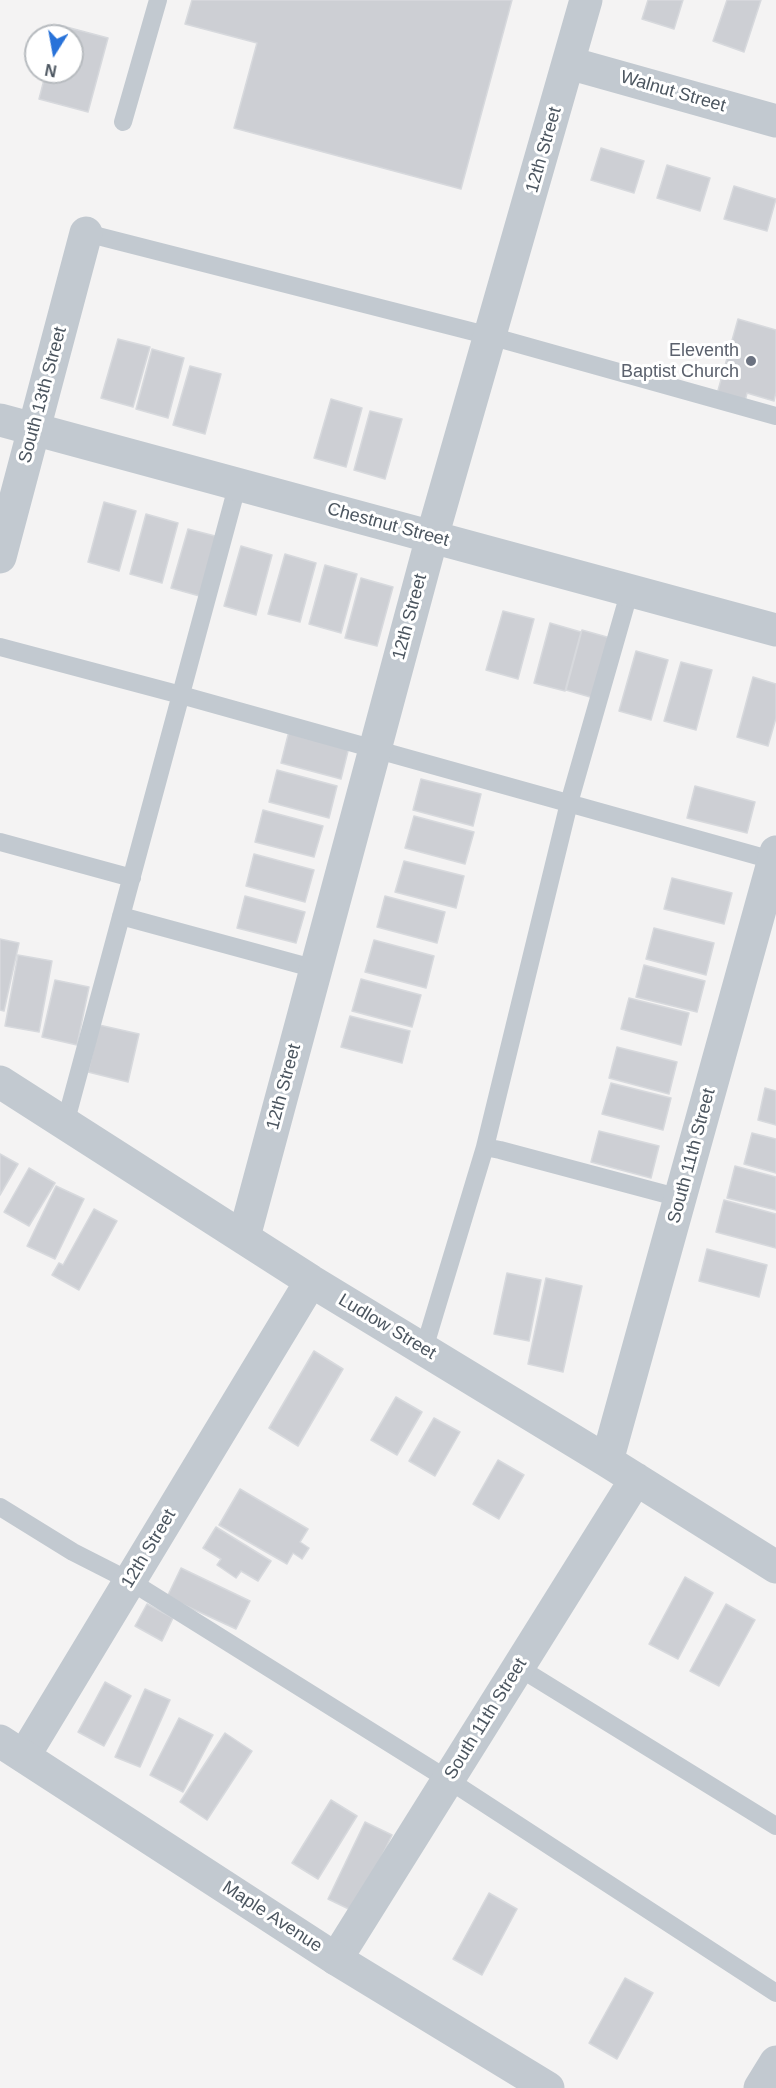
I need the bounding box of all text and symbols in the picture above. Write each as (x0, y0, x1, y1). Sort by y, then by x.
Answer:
north arrow (24, 24, 84, 84)
text: N (44, 61, 58, 80)
street label: Walnut Street (618, 67, 728, 117)
street label: 12th Street (521, 105, 567, 195)
street label: South 13th Street (14, 325, 72, 465)
place label: Eleventh Baptist Church (621, 340, 739, 382)
marker: Eleventh Baptist Church (744, 354, 758, 368)
street label: Chestnut Street (325, 498, 451, 552)
street label: 12th Street (388, 572, 432, 662)
street label: 12th Street (262, 1042, 306, 1132)
street label: South 11th Street (664, 1086, 720, 1226)
street label: Ludlow Street (334, 1289, 440, 1365)
street label: 12th Street (117, 1506, 181, 1592)
street label: South 11th Street (440, 1654, 532, 1784)
street label: Maple Avenue (218, 1877, 326, 1957)

